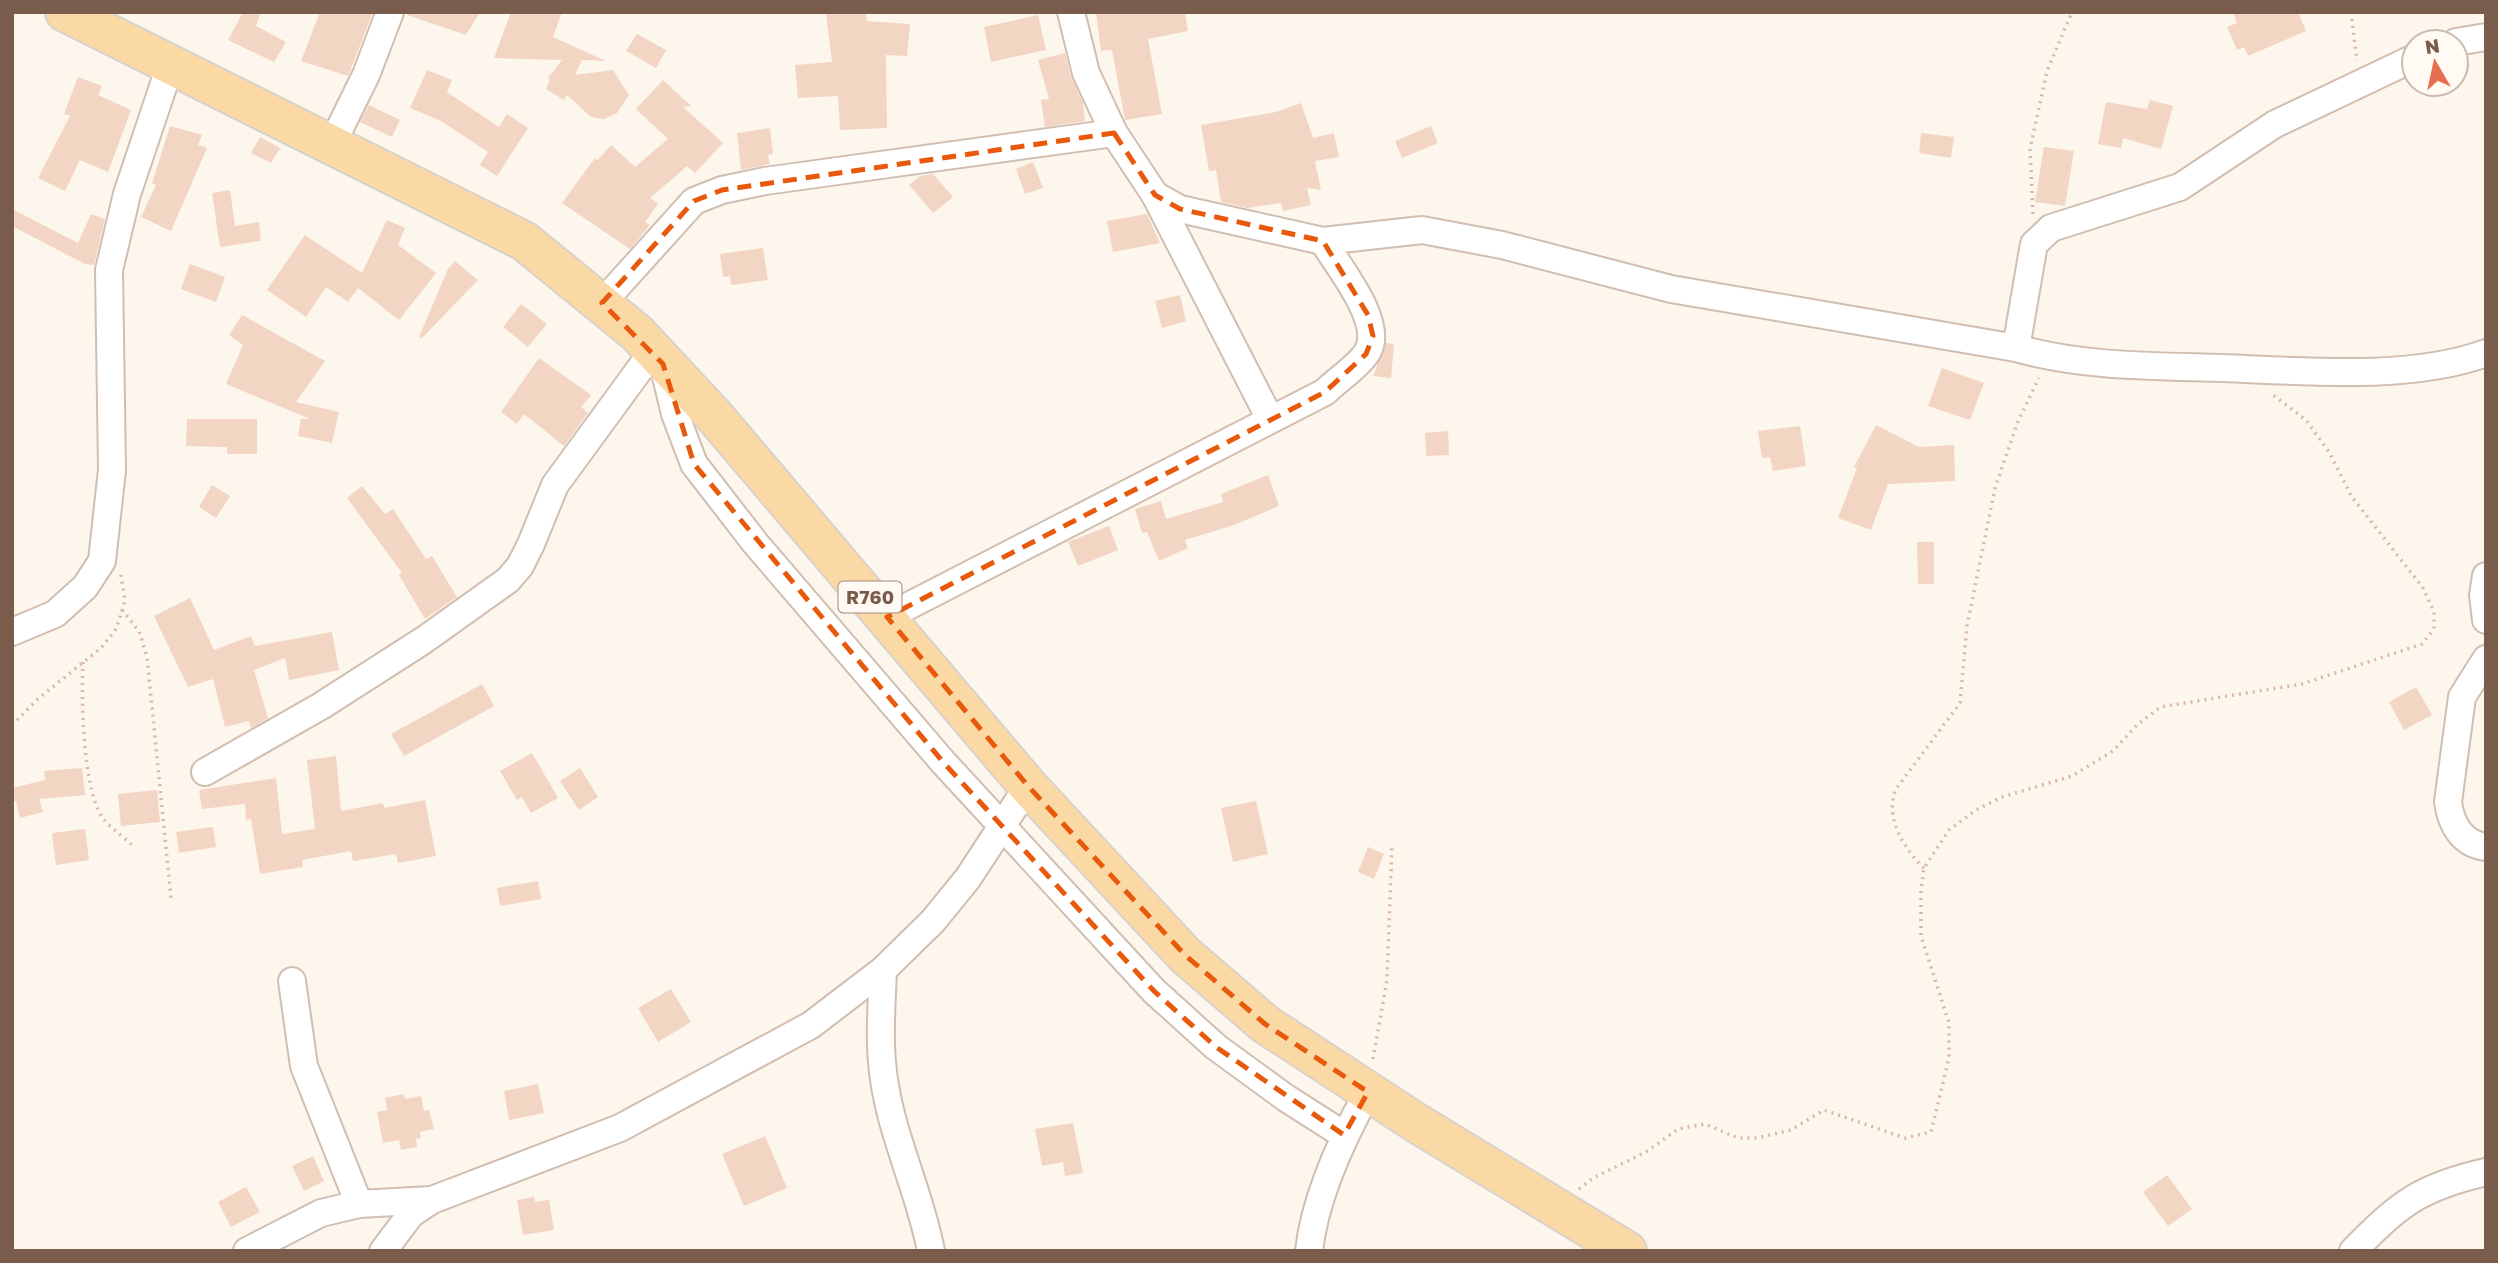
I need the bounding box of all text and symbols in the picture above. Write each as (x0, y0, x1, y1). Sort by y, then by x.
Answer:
north arrow (2400, 28, 2470, 98)
text: N (2423, 33, 2441, 58)
road number: R760 (838, 582, 902, 612)

